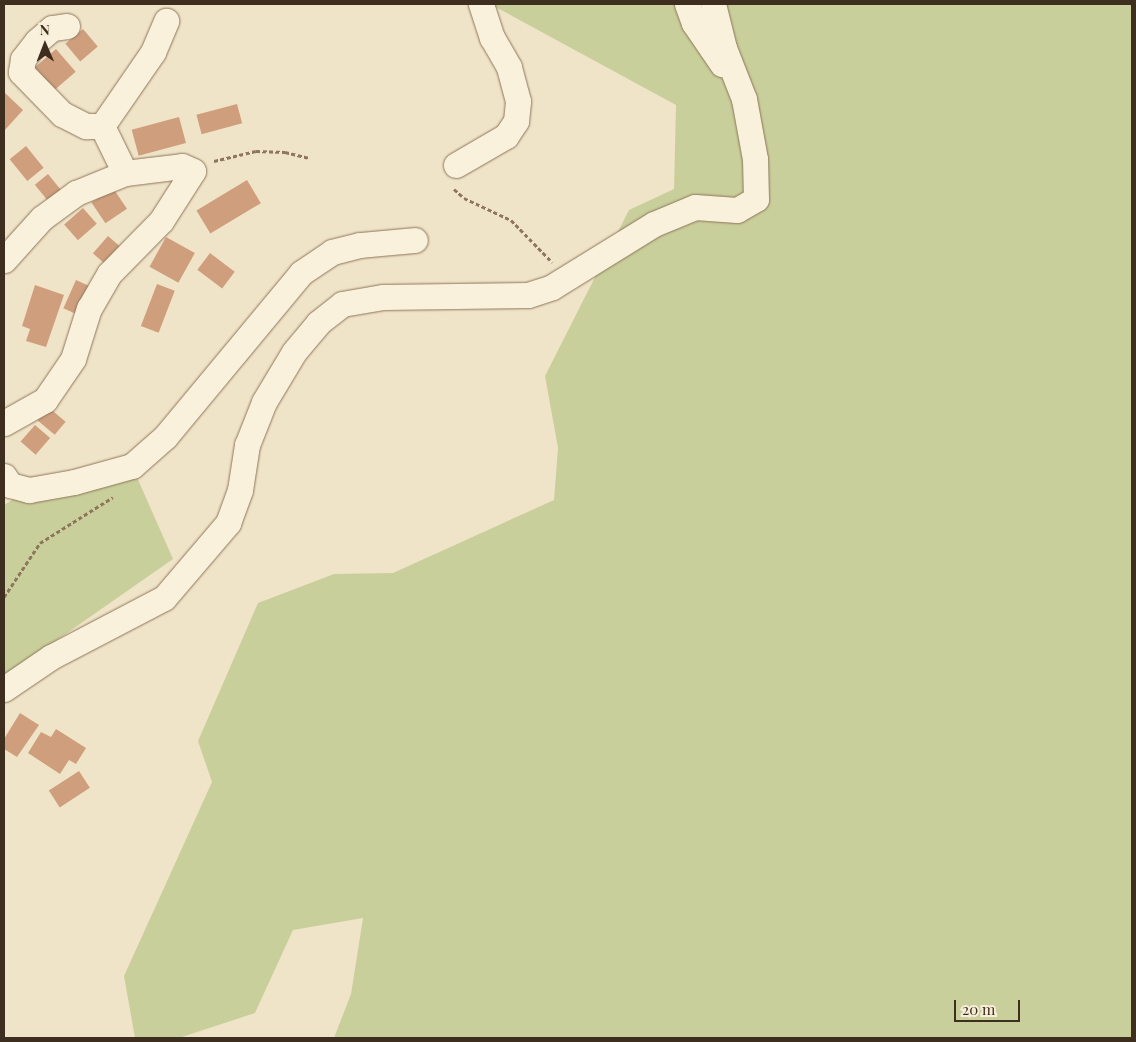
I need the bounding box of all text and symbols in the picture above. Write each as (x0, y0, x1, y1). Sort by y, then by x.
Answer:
north arrow (20, 20, 70, 70)
text: N (40, 20, 50, 39)
scale bar (956, 990, 1022, 1022)
text: 20 m (962, 999, 995, 1019)

